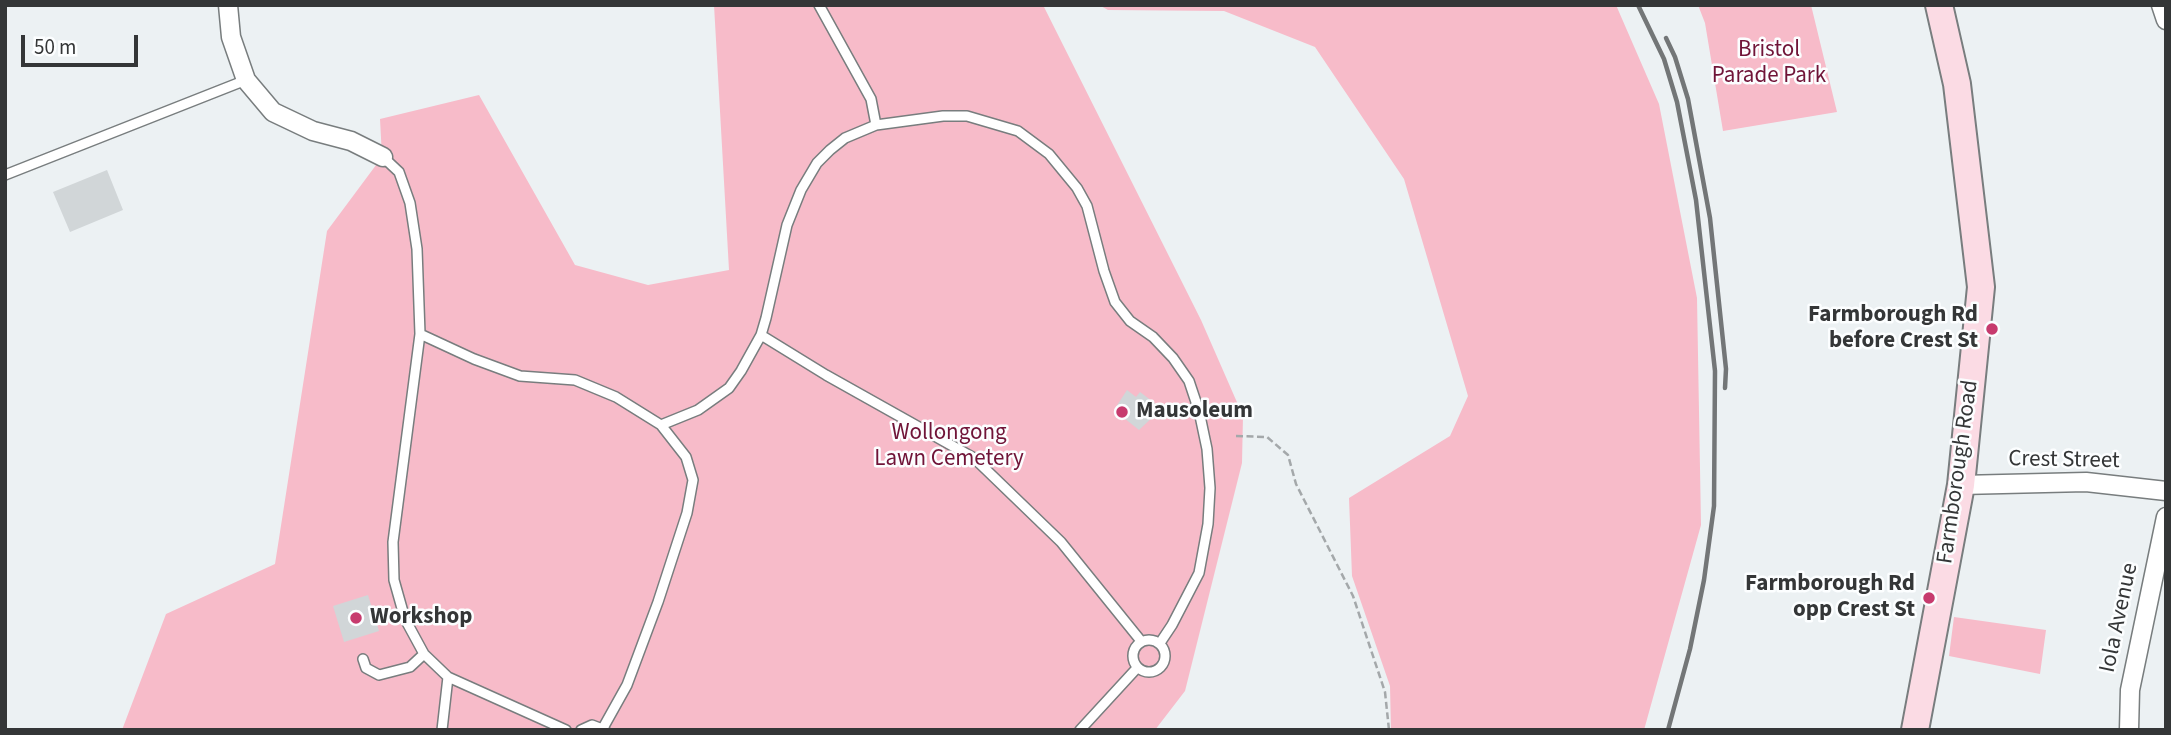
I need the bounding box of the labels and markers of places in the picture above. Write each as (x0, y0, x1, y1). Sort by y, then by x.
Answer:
place label: Farmborough Rd before Crest St (1808, 302, 1978, 356)
marker: Farmborough Rd before Crest St (1984, 321, 2000, 337)
place label: Mausoleum (1136, 398, 1253, 426)
marker: Mausoleum (1114, 404, 1130, 420)
place label: Farmborough Rd opp Crest St (1745, 571, 1915, 625)
marker: Farmborough Rd opp Crest St (1921, 590, 1937, 606)
place label: Workshop (370, 604, 472, 632)
marker: Workshop (348, 610, 364, 626)

